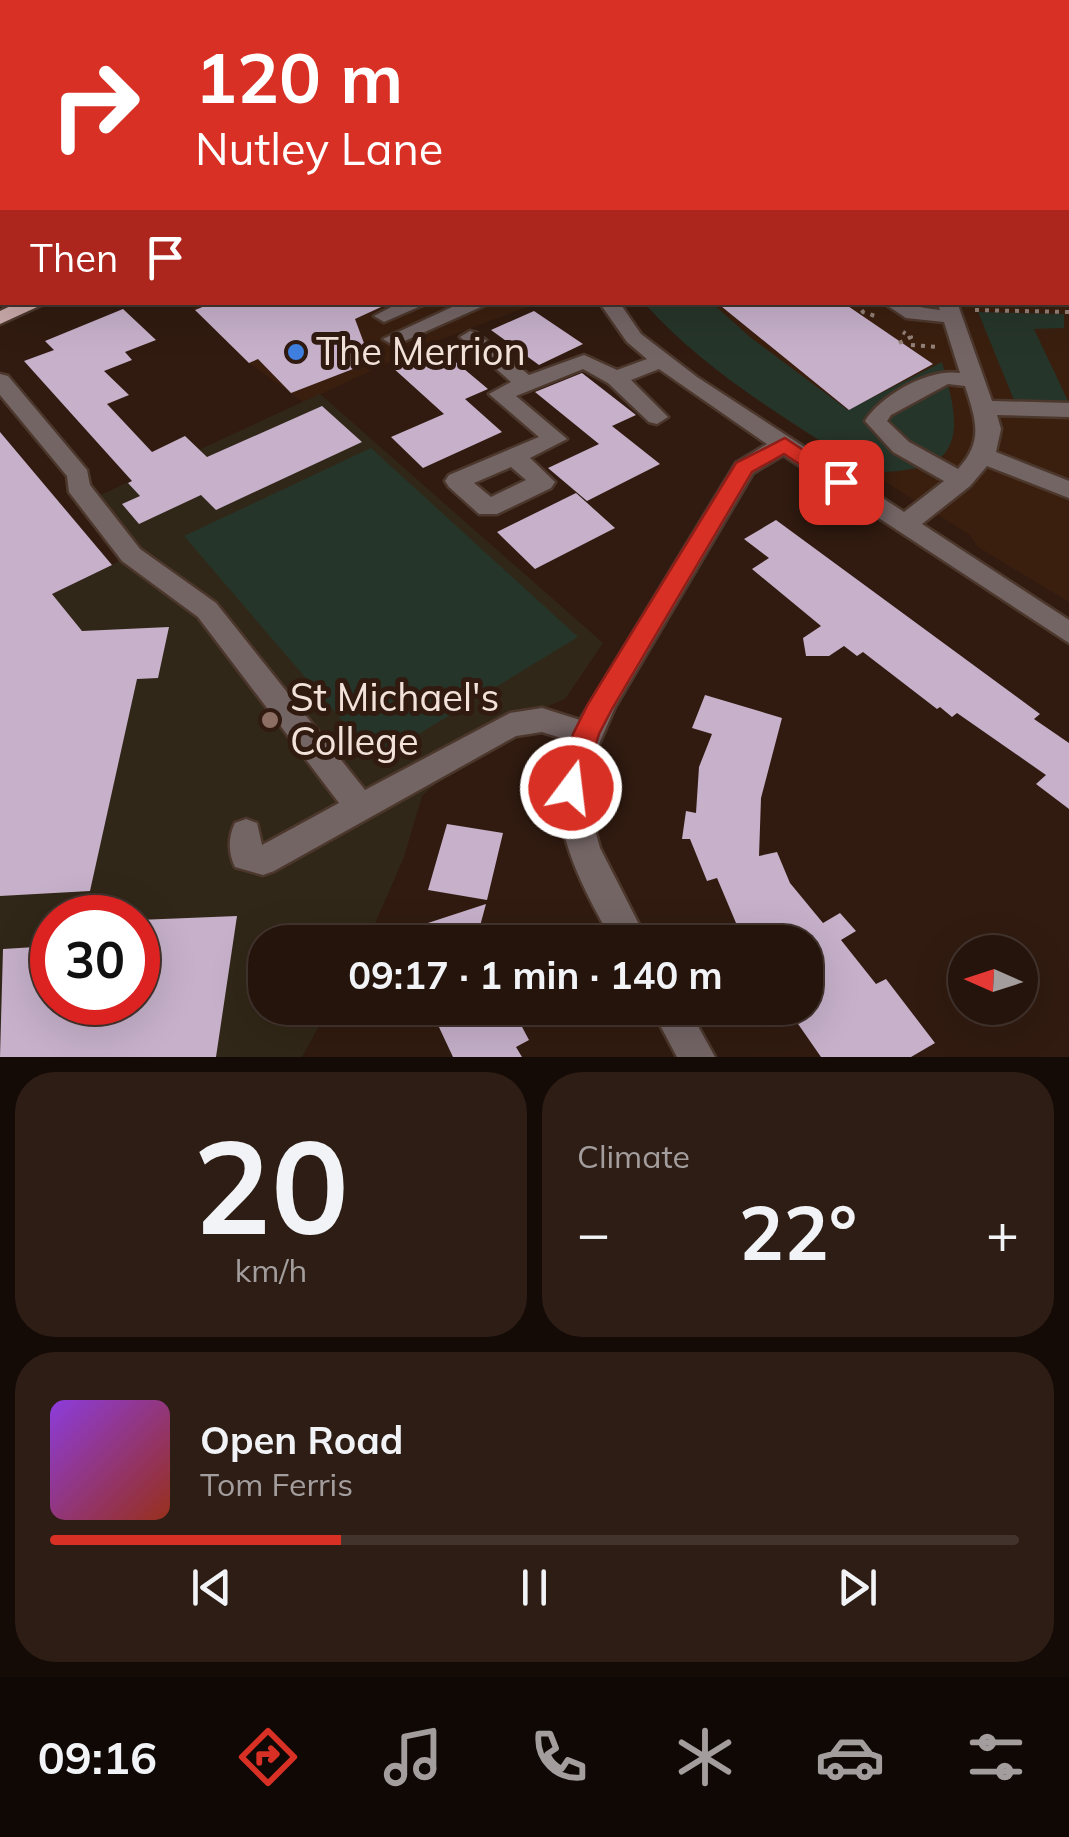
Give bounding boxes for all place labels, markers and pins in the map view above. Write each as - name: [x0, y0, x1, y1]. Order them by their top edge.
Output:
- place label: The Merrion: [316, 327, 526, 375]
- marker: The Merrion: [285, 341, 307, 363]
- pin: [799, 440, 884, 525]
- place label: St Michael's College: [290, 673, 499, 765]
- marker: St Michael's College: [259, 709, 281, 731]

